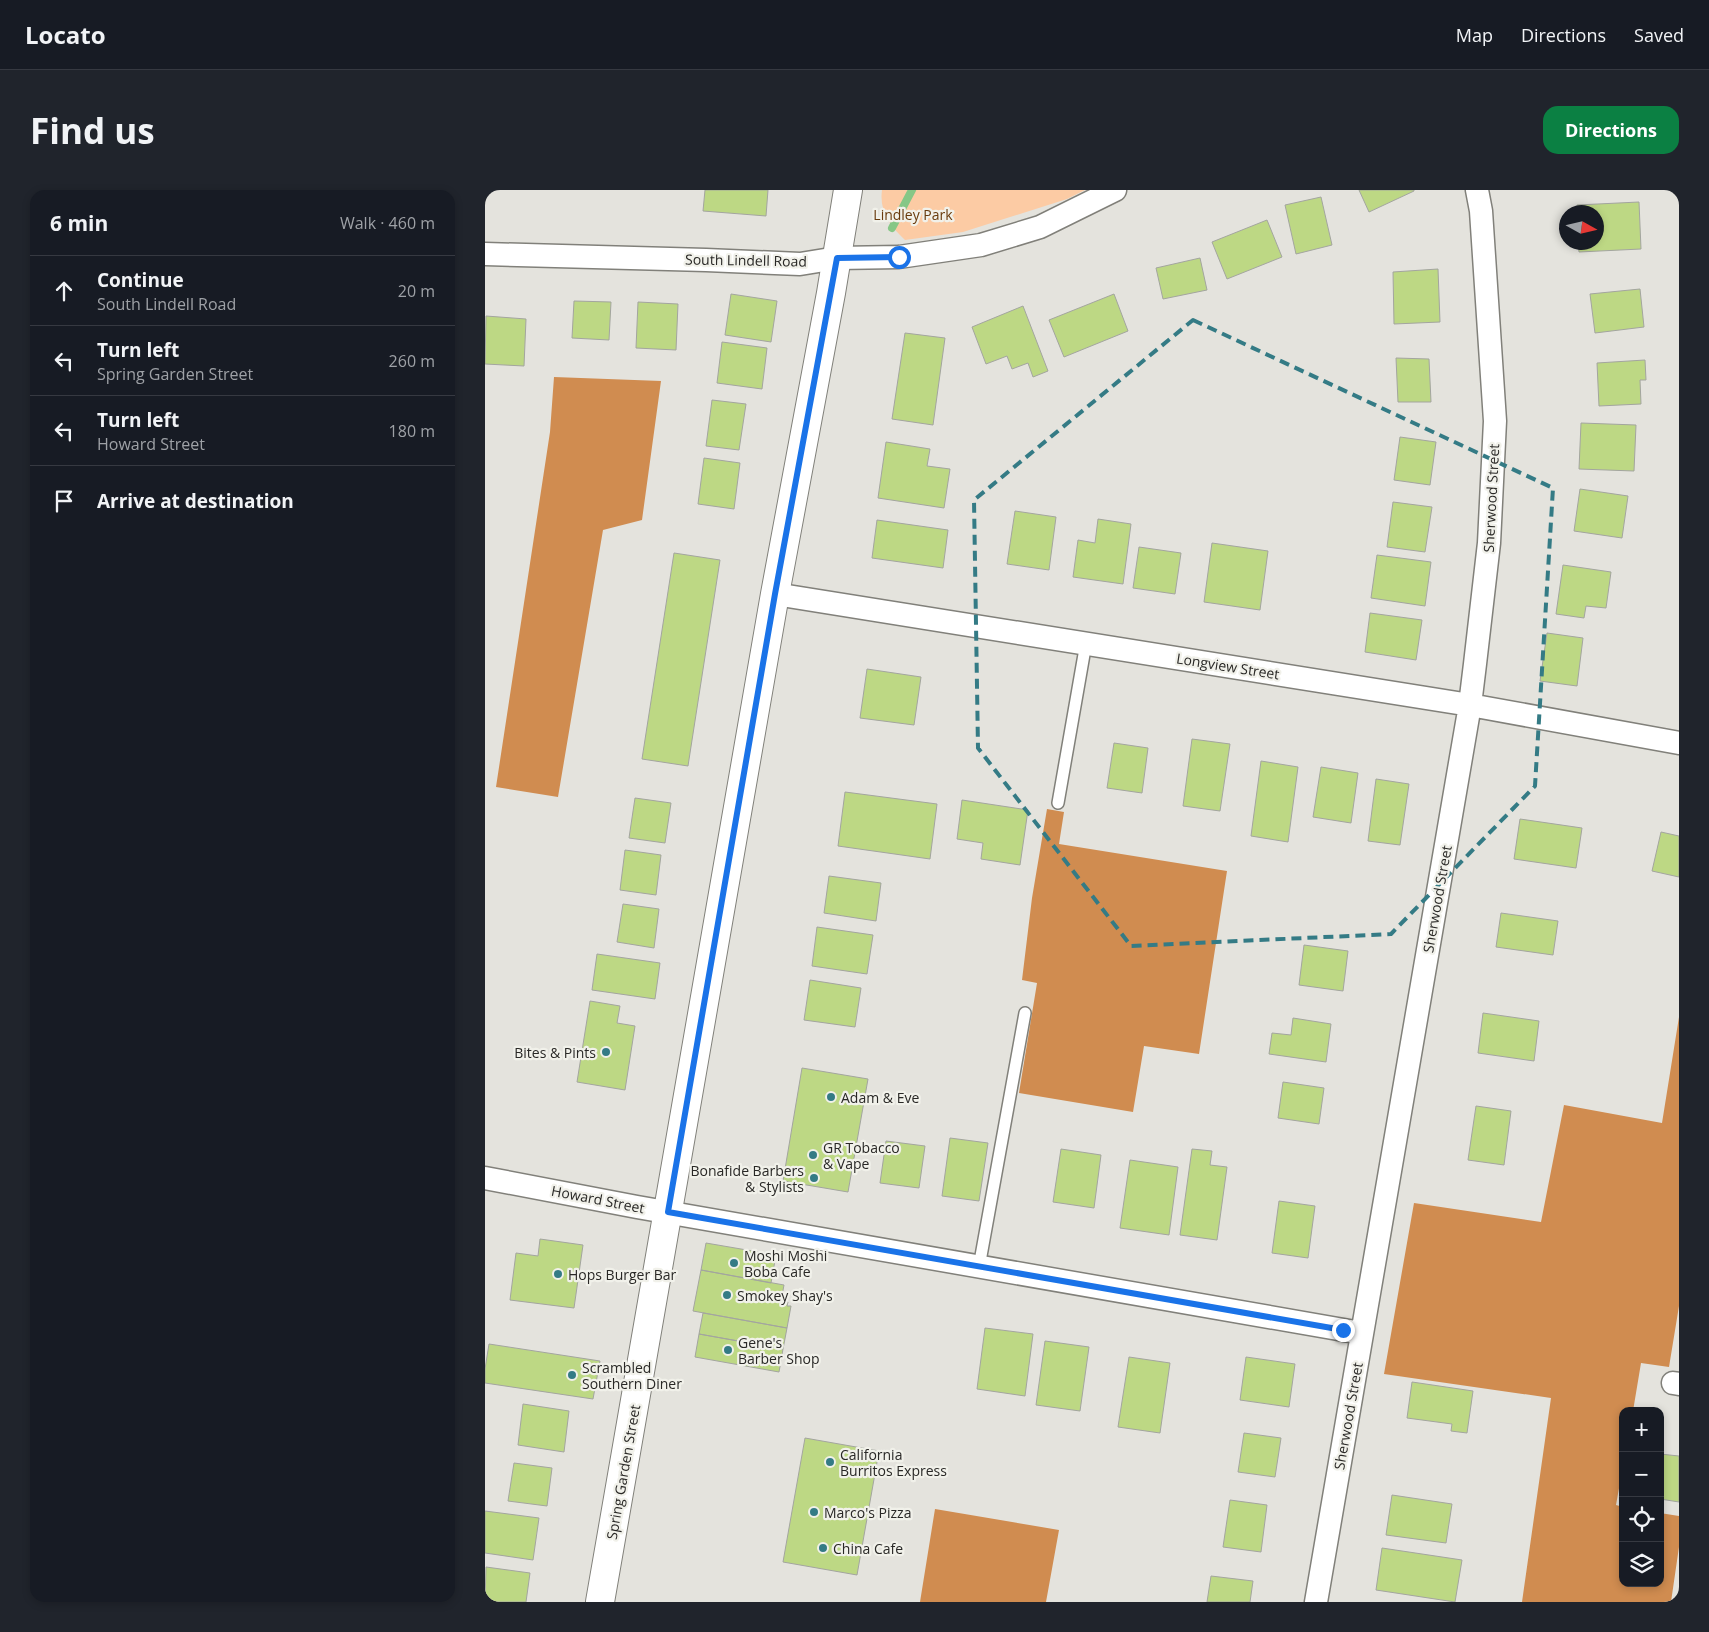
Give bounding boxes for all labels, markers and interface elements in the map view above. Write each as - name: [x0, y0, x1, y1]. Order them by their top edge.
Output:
- text: Locato: [25, 18, 106, 51]
- text: Map: [1456, 23, 1493, 47]
- text: Directions: [1521, 23, 1606, 47]
- text: Saved: [1634, 23, 1684, 47]
- button: Directions: [1543, 106, 1679, 154]
- text: Find us: [30, 107, 155, 154]
- park label: Lindley Park: [873, 205, 953, 224]
- north arrow: [1559, 205, 1604, 250]
- text: 6 min: [50, 209, 108, 237]
- text: Walk · 460 m: [340, 212, 435, 234]
- route start: [888, 246, 911, 269]
- street label: South Lindell Road: [685, 249, 807, 271]
- text: Continue: [97, 267, 184, 293]
- icon: ahead: [50, 277, 78, 305]
- text: 20 m: [398, 280, 435, 302]
- text: South Lindell Road: [97, 293, 236, 315]
- text: Turn left: [97, 337, 179, 363]
- icon: left: [50, 347, 78, 375]
- text: 260 m: [389, 350, 435, 372]
- text: Spring Garden Street: [97, 363, 253, 385]
- text: Turn left: [97, 407, 179, 433]
- icon: left: [50, 417, 78, 445]
- text: 180 m: [389, 420, 435, 442]
- text: Howard Street: [97, 433, 205, 455]
- street label: Sherwood Street: [1479, 443, 1503, 553]
- icon: arrive: [50, 487, 78, 515]
- text: Arrive at destination: [97, 488, 294, 514]
- street label: Longview Street: [1175, 648, 1281, 684]
- street label: Sherwood Street: [1418, 844, 1456, 954]
- place label: Bites & Pints: [514, 1043, 596, 1062]
- marker: Bites & Pints: [600, 1046, 612, 1058]
- place label: Adam & Eve: [841, 1088, 919, 1107]
- marker: Adam & Eve: [825, 1091, 837, 1103]
- place label: GR Tobacco & Vape: [823, 1138, 900, 1173]
- marker: GR Tobacco & Vape: [807, 1149, 819, 1161]
- place label: Bonafide Barbers & Stylists: [690, 1161, 804, 1196]
- marker: Bonafide Barbers & Stylists: [808, 1172, 820, 1184]
- street label: Howard Street: [550, 1181, 646, 1217]
- place label: Moshi Moshi Boba Cafe: [744, 1246, 827, 1281]
- marker: Moshi Moshi Boba Cafe: [728, 1257, 740, 1269]
- place label: Hops Burger Bar: [568, 1265, 677, 1284]
- marker: Hops Burger Bar: [552, 1268, 564, 1280]
- place label: Smokey Shay's: [737, 1286, 833, 1305]
- marker: Smokey Shay's: [721, 1289, 733, 1301]
- route end: [1332, 1319, 1355, 1342]
- place label: Gene's Barber Shop: [738, 1333, 820, 1368]
- marker: Gene's Barber Shop: [722, 1344, 734, 1356]
- place label: Scrambled Southern Diner: [582, 1358, 682, 1393]
- street label: Sherwood Street: [1329, 1361, 1367, 1471]
- marker: Scrambled Southern Diner: [566, 1369, 578, 1381]
- street label: Spring Garden Street: [602, 1403, 644, 1541]
- map controls: [1619, 1407, 1664, 1587]
- button: +: [1619, 1407, 1664, 1452]
- place label: California Burritos Express: [840, 1445, 947, 1480]
- button: −: [1619, 1452, 1664, 1497]
- marker: California Burritos Express: [824, 1456, 836, 1468]
- button: locate: [1619, 1497, 1664, 1542]
- place label: Marco's Pizza: [824, 1503, 911, 1522]
- marker: Marco's Pizza: [808, 1506, 820, 1518]
- place label: China Cafe: [833, 1539, 903, 1558]
- marker: China Cafe: [817, 1542, 829, 1554]
- button: layers: [1619, 1542, 1664, 1587]

